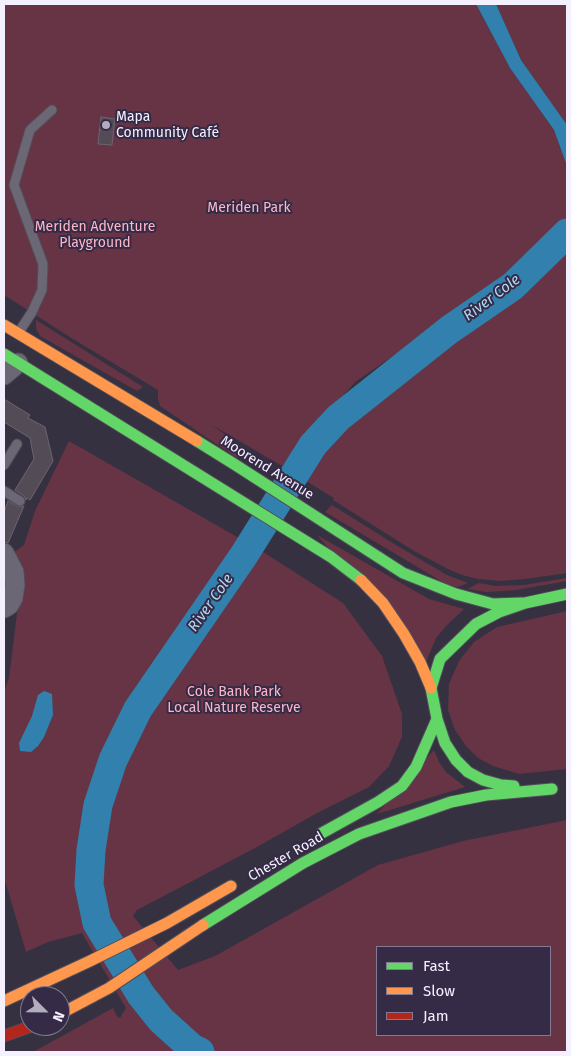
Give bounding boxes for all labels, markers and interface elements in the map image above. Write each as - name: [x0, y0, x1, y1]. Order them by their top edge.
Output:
- place label: Mapa Community Café: [116, 109, 219, 142]
- marker: Mapa Community Café: [100, 119, 112, 131]
- park label: Meriden Park: [207, 200, 291, 216]
- park label: Meriden Adventure Playground: [35, 219, 155, 252]
- water label: River Cole: [460, 271, 524, 325]
- street label: Moorend Avenue: [217, 433, 317, 503]
- water label: River Cole: [185, 571, 237, 635]
- park label: Cole Bank Park Local Nature Reserve: [167, 684, 301, 716]
- street label: Chester Road: [245, 829, 327, 885]
- legend: [376, 946, 551, 1036]
- text: Fast: [423, 957, 450, 975]
- text: Slow: [423, 982, 455, 1000]
- north arrow: [20, 986, 70, 1036]
- text: Jam: [423, 1007, 449, 1025]
- text: N: [49, 1009, 68, 1024]

